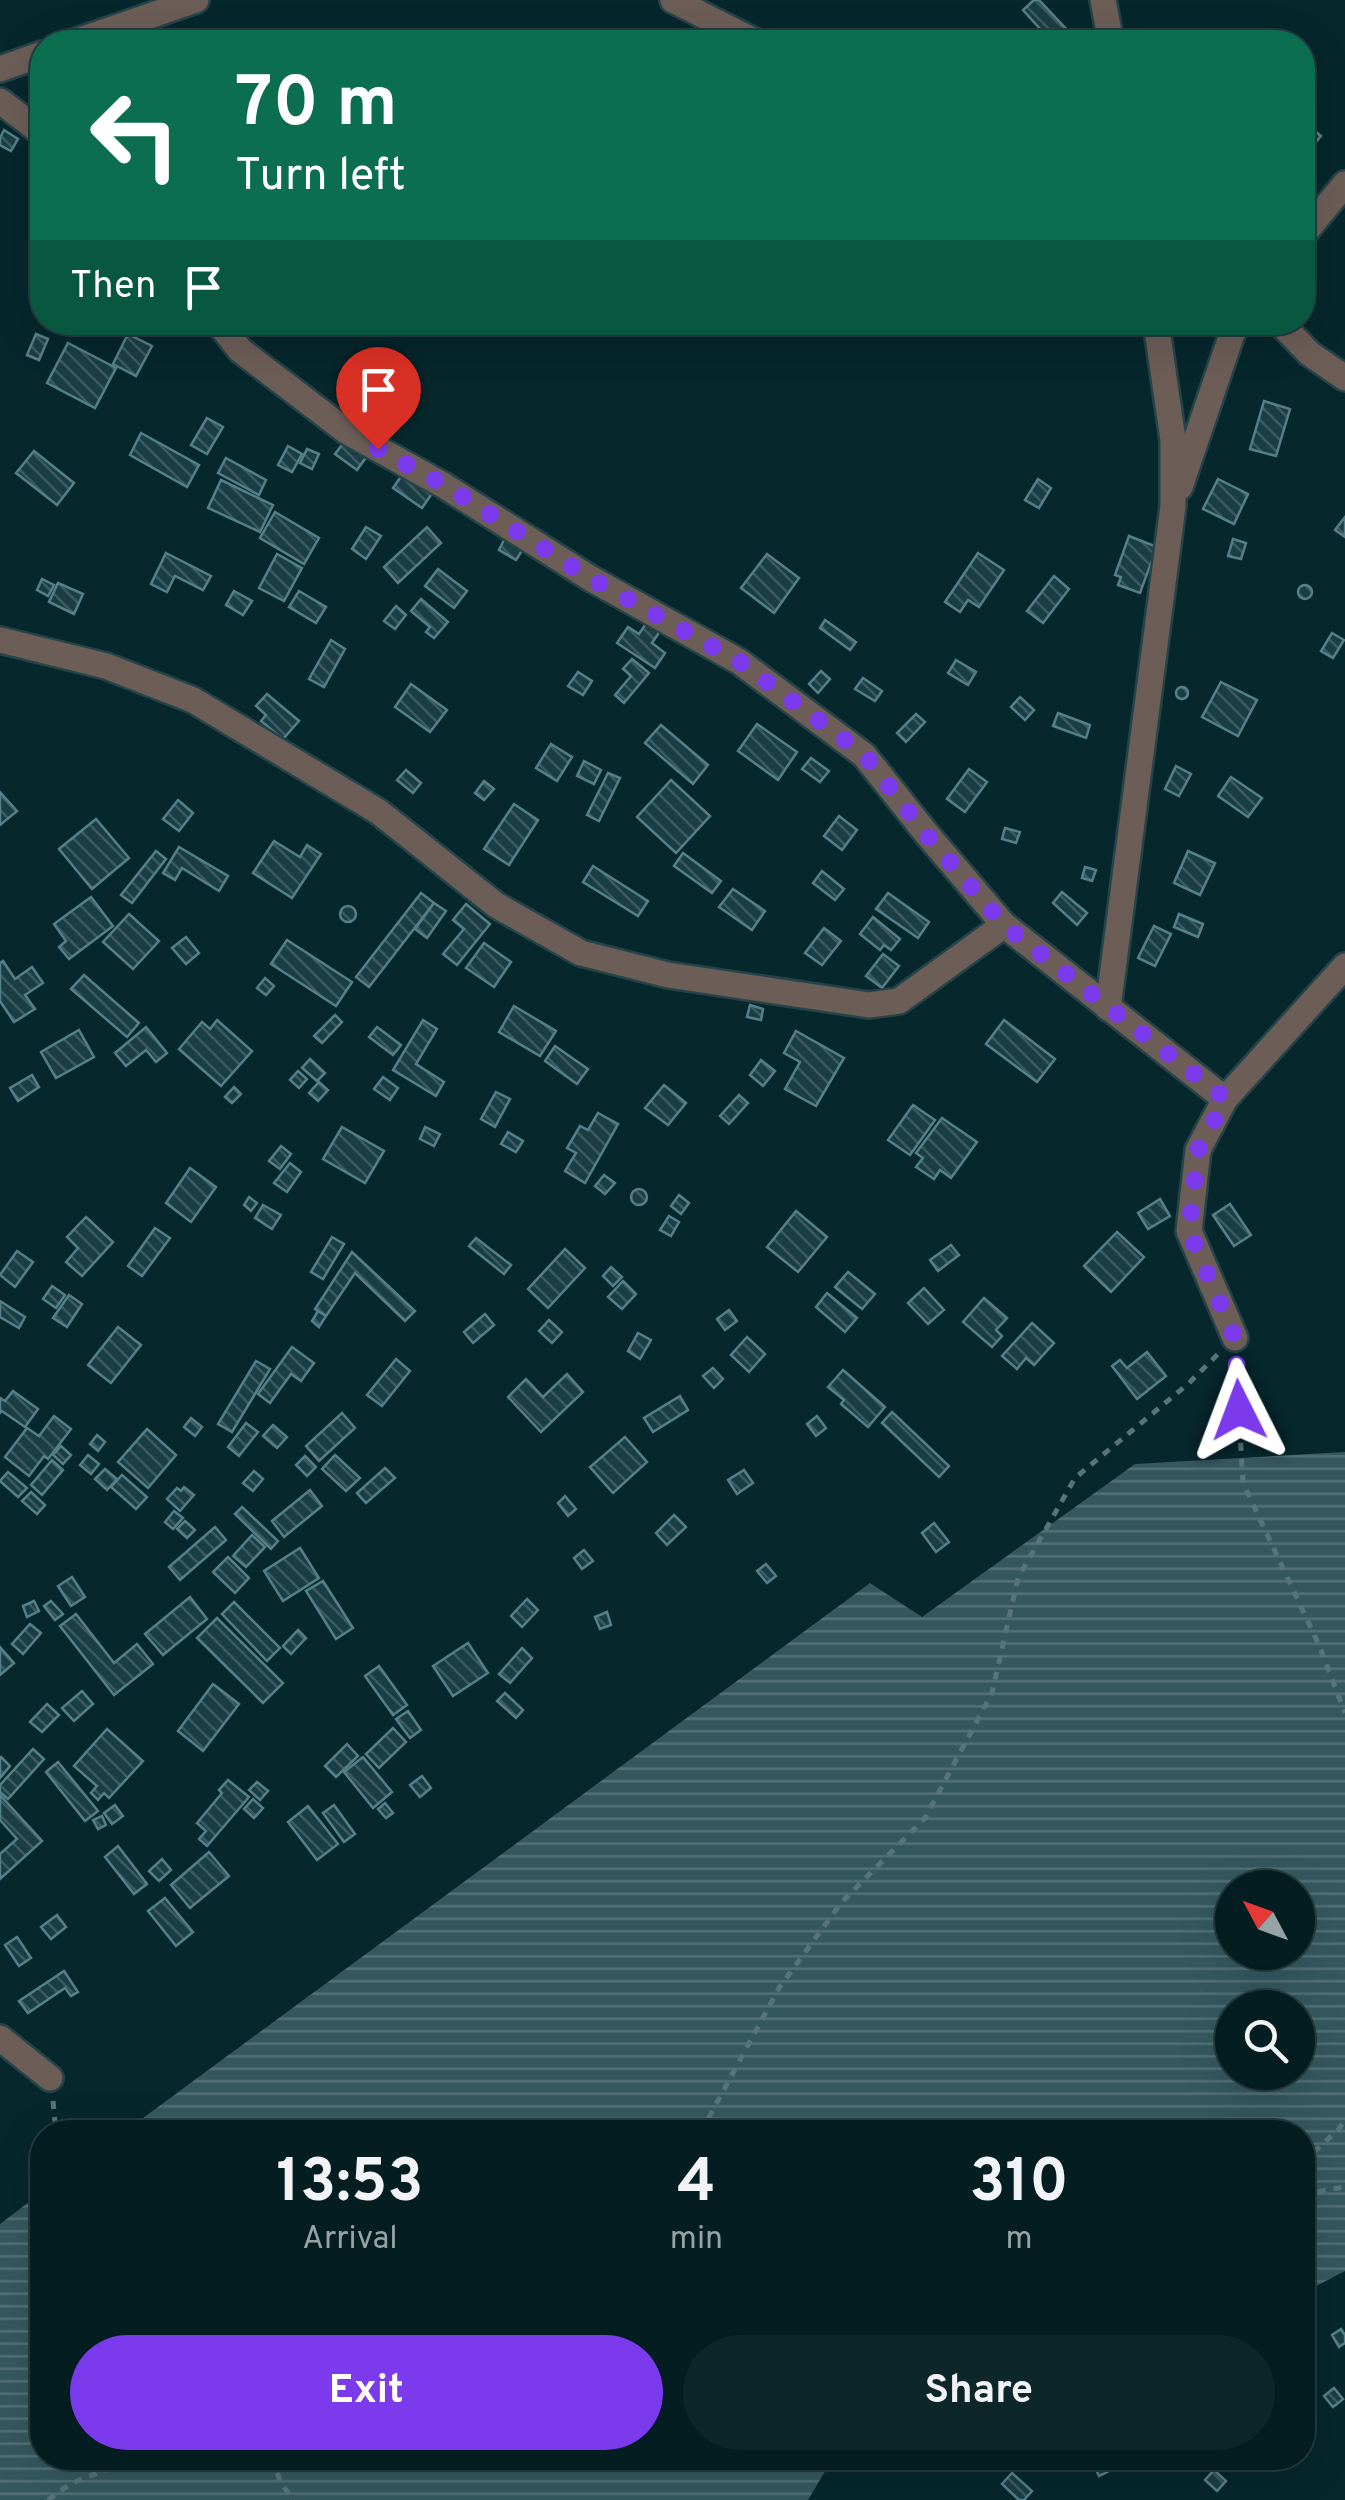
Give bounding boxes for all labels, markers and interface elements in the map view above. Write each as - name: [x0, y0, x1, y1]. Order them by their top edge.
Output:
- text: 70 m: [235, 62, 398, 151]
- icon: left: [70, 70, 200, 200]
- text: Turn left: [235, 149, 406, 206]
- icon: arrive: [176, 260, 231, 315]
- text: Then: [70, 263, 156, 312]
- pin: [336, 347, 421, 450]
- icon: arrive: [351, 362, 406, 417]
- position arrow: [1187, 1358, 1291, 1462]
- north arrow: [1215, 1870, 1315, 1970]
- map controls: [1215, 1870, 1315, 2090]
- button: search: [1215, 1990, 1315, 2090]
- text: 13:53: [276, 2147, 424, 2223]
- text: 4: [677, 2147, 716, 2223]
- text: 310: [969, 2147, 1069, 2223]
- text: Arrival: [302, 2220, 398, 2260]
- text: min: [670, 2220, 723, 2260]
- text: m: [1005, 2220, 1033, 2260]
- button: Exit: [70, 2335, 663, 2450]
- button: Share: [683, 2335, 1275, 2450]

